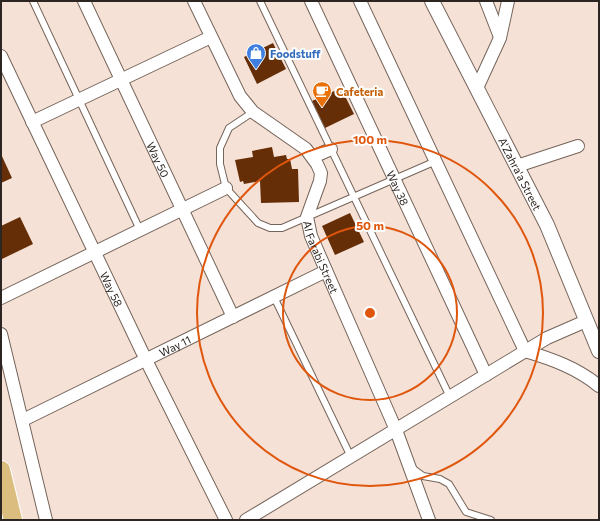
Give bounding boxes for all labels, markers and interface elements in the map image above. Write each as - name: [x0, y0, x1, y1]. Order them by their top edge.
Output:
- shop icon: Foodstuff: [245, 42, 267, 70]
- place label: Foodstuff: [270, 47, 321, 60]
- cafe icon: Cafeteria: [311, 80, 333, 108]
- place label: Cafeteria: [336, 85, 383, 98]
- text: 100 m: [353, 132, 387, 146]
- street label: A'Zahra'a Street: [497, 135, 545, 213]
- street label: Way 50: [145, 140, 173, 179]
- street label: Way 38: [385, 168, 412, 207]
- text: 50 m: [356, 218, 384, 232]
- street label: Al Farabi Street: [301, 219, 342, 295]
- street label: Way 58: [98, 269, 126, 309]
- centre of rings: [363, 306, 377, 320]
- street label: Way 11: [157, 332, 193, 359]

